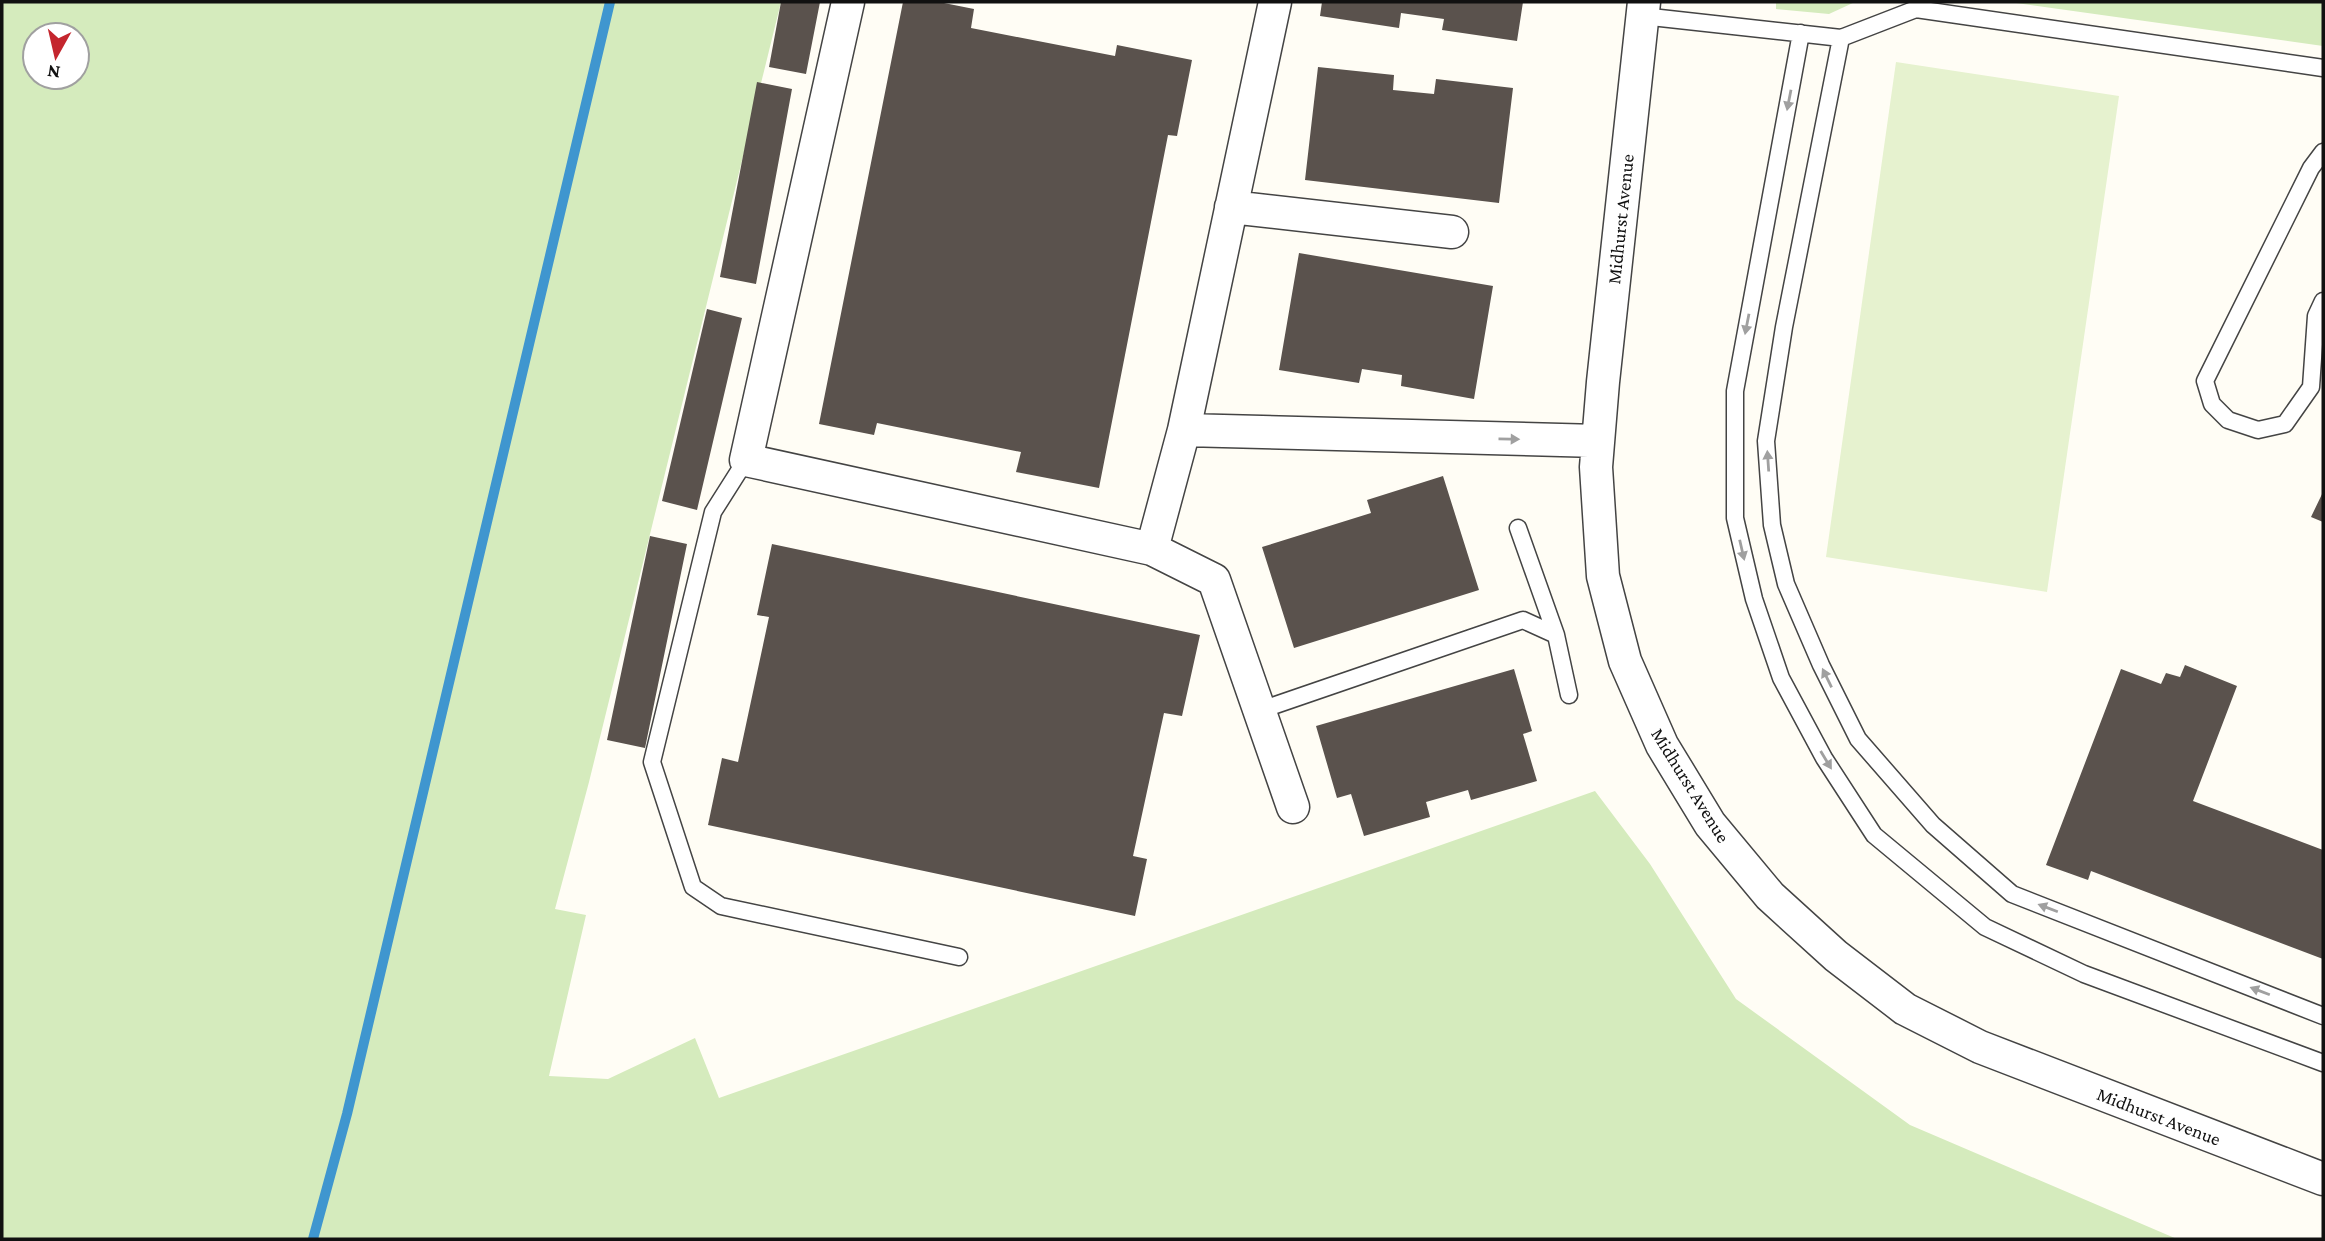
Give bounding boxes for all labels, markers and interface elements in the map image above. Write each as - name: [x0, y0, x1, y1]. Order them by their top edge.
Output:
- north arrow: [21, 21, 91, 91]
- text: N: [46, 61, 62, 84]
- one-way arrow: [1783, 89, 1794, 111]
- street label: Midhurst Avenue: [1603, 153, 1638, 285]
- one-way arrow: [1741, 313, 1752, 335]
- one-way arrow: [1498, 433, 1520, 444]
- one-way arrow: [1762, 450, 1773, 472]
- one-way arrow: [1737, 539, 1748, 561]
- one-way arrow: [1822, 668, 1833, 688]
- street label: Midhurst Avenue: [1647, 724, 1734, 846]
- one-way arrow: [1819, 750, 1832, 769]
- one-way arrow: [2037, 902, 2058, 913]
- one-way arrow: [2249, 985, 2270, 996]
- street label: Midhurst Avenue: [2094, 1083, 2224, 1150]

